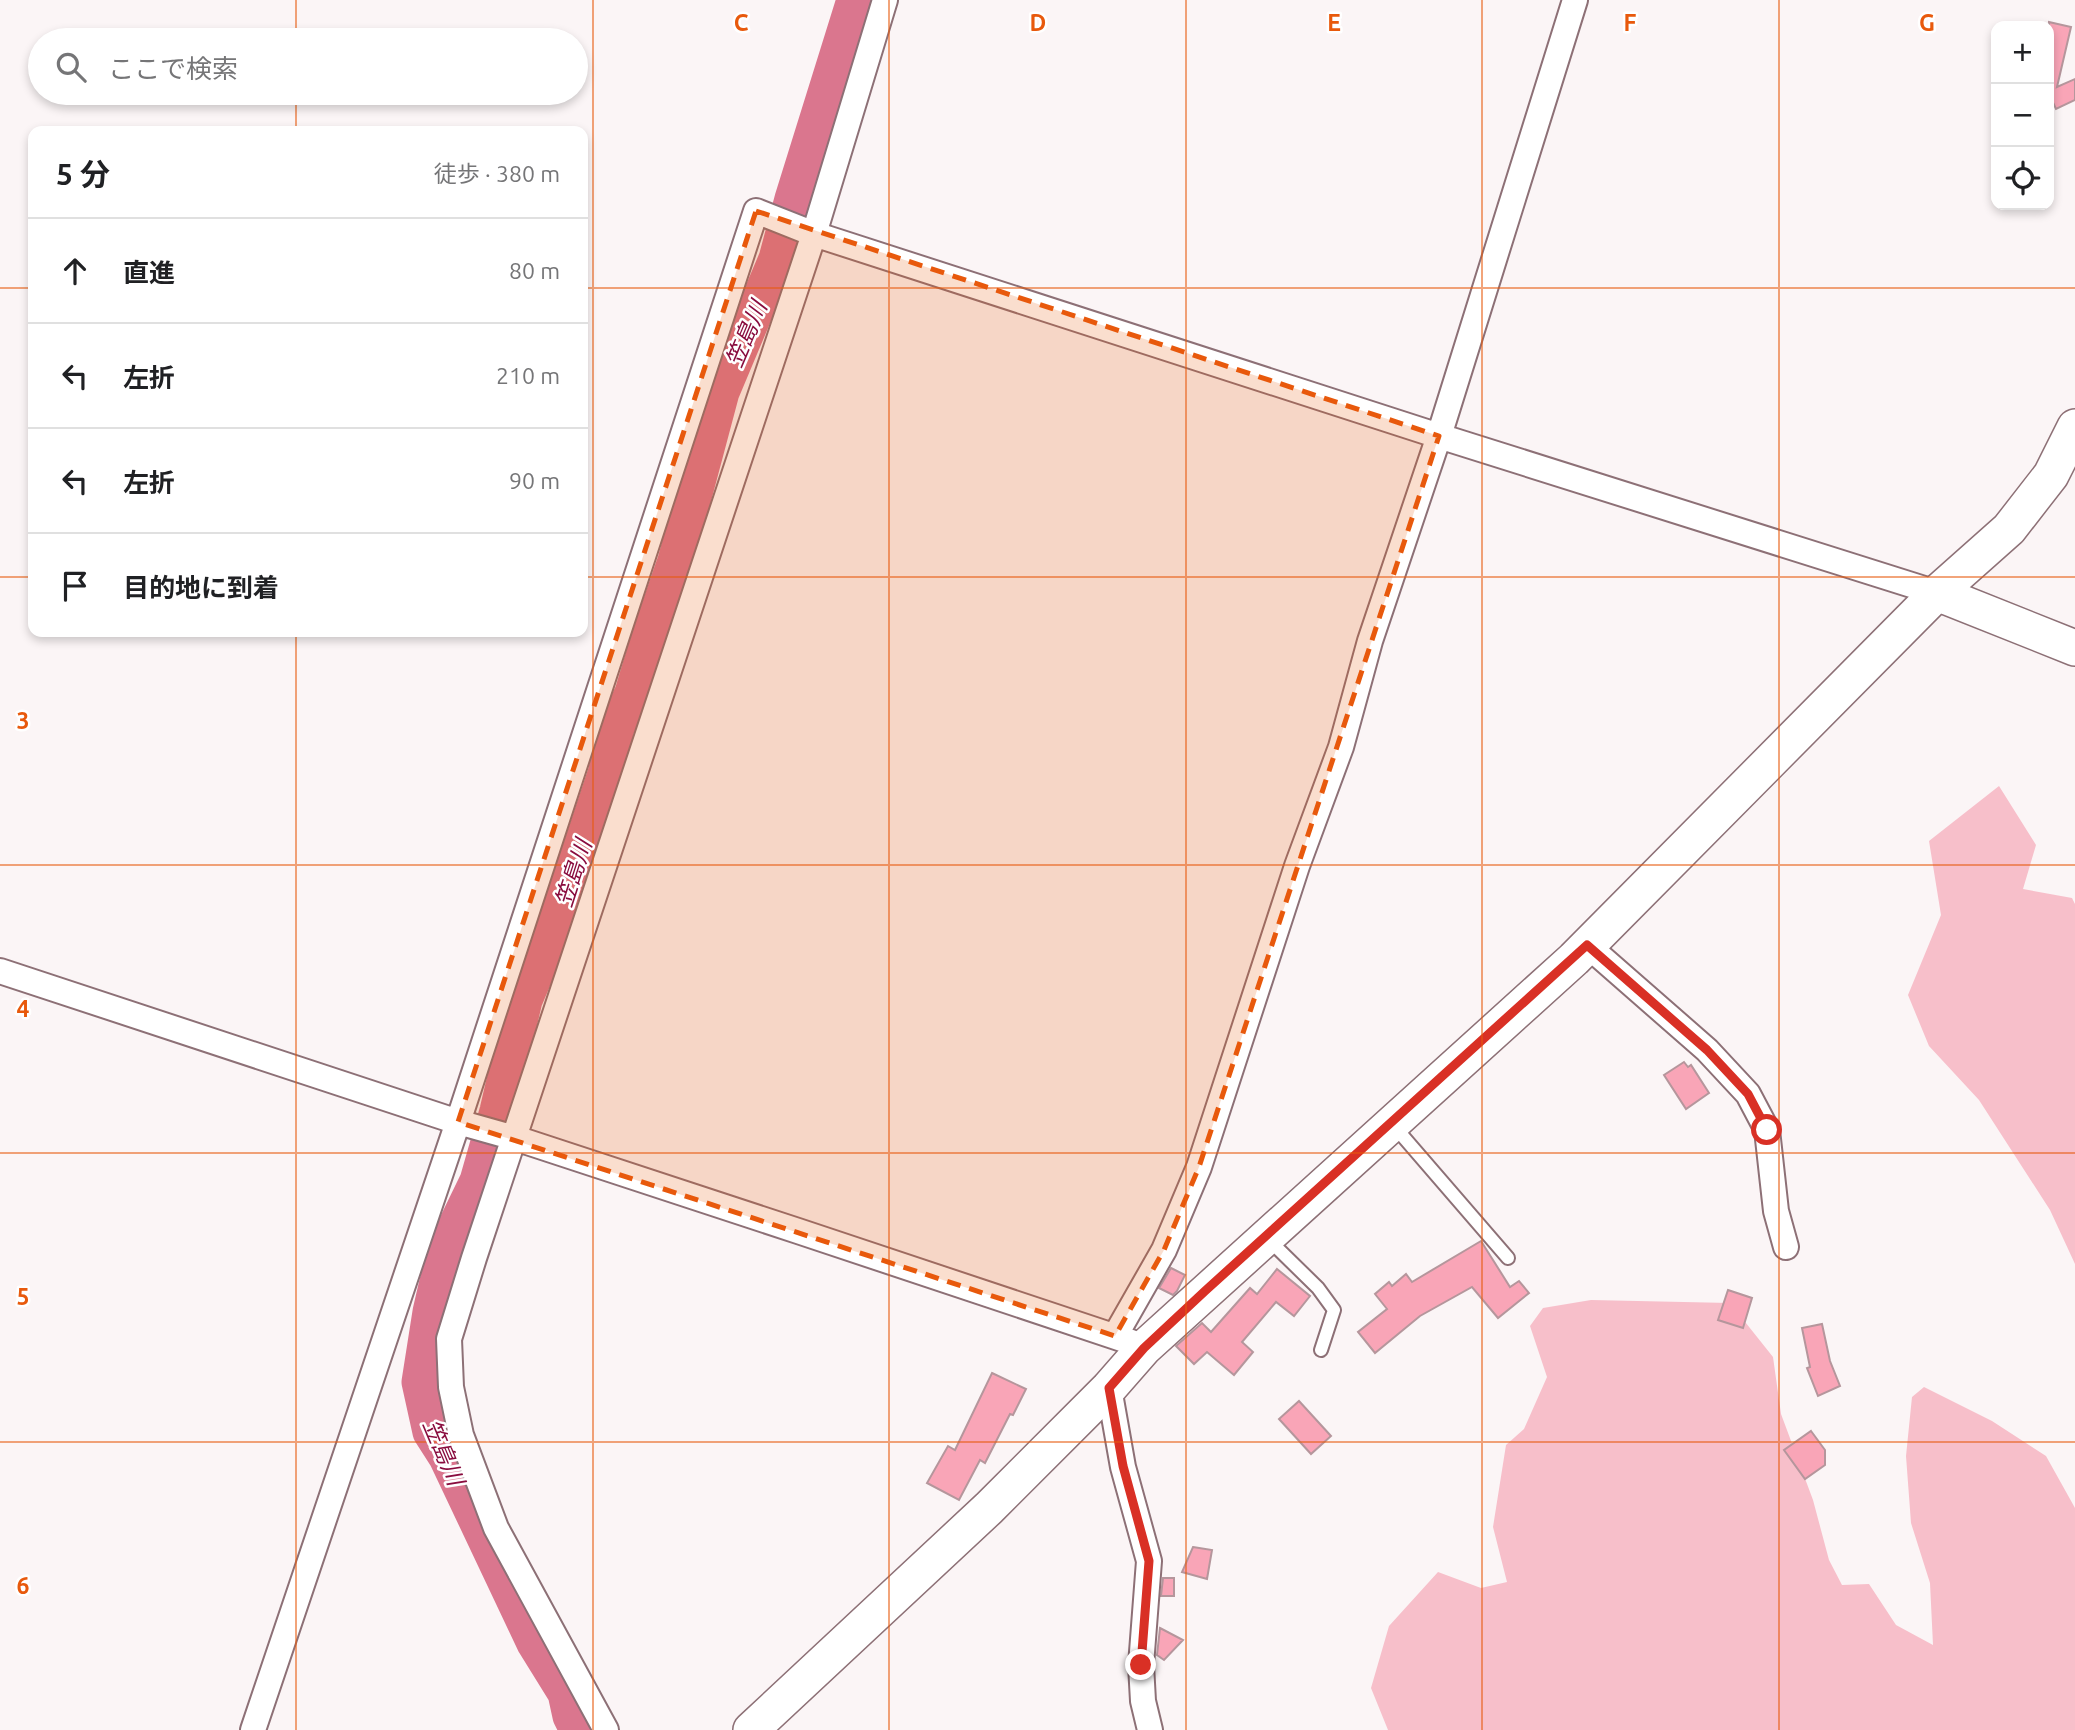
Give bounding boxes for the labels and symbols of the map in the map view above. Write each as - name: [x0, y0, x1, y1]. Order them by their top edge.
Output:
- text: C: [734, 10, 749, 35]
- text: D: [1030, 10, 1046, 35]
- text: E: [1327, 10, 1341, 35]
- text: F: [1624, 10, 1637, 35]
- text: G: [1919, 10, 1935, 35]
- water label: 笠島川: [721, 295, 772, 371]
- text: 3: [17, 708, 29, 733]
- water label: 笠島川: [550, 833, 596, 910]
- text: 4: [17, 996, 30, 1021]
- route start: [1751, 1114, 1782, 1145]
- text: 5: [17, 1284, 29, 1309]
- water label: 笠島川: [419, 1415, 470, 1491]
- text: 6: [17, 1573, 30, 1598]
- route end: [1125, 1649, 1156, 1680]

